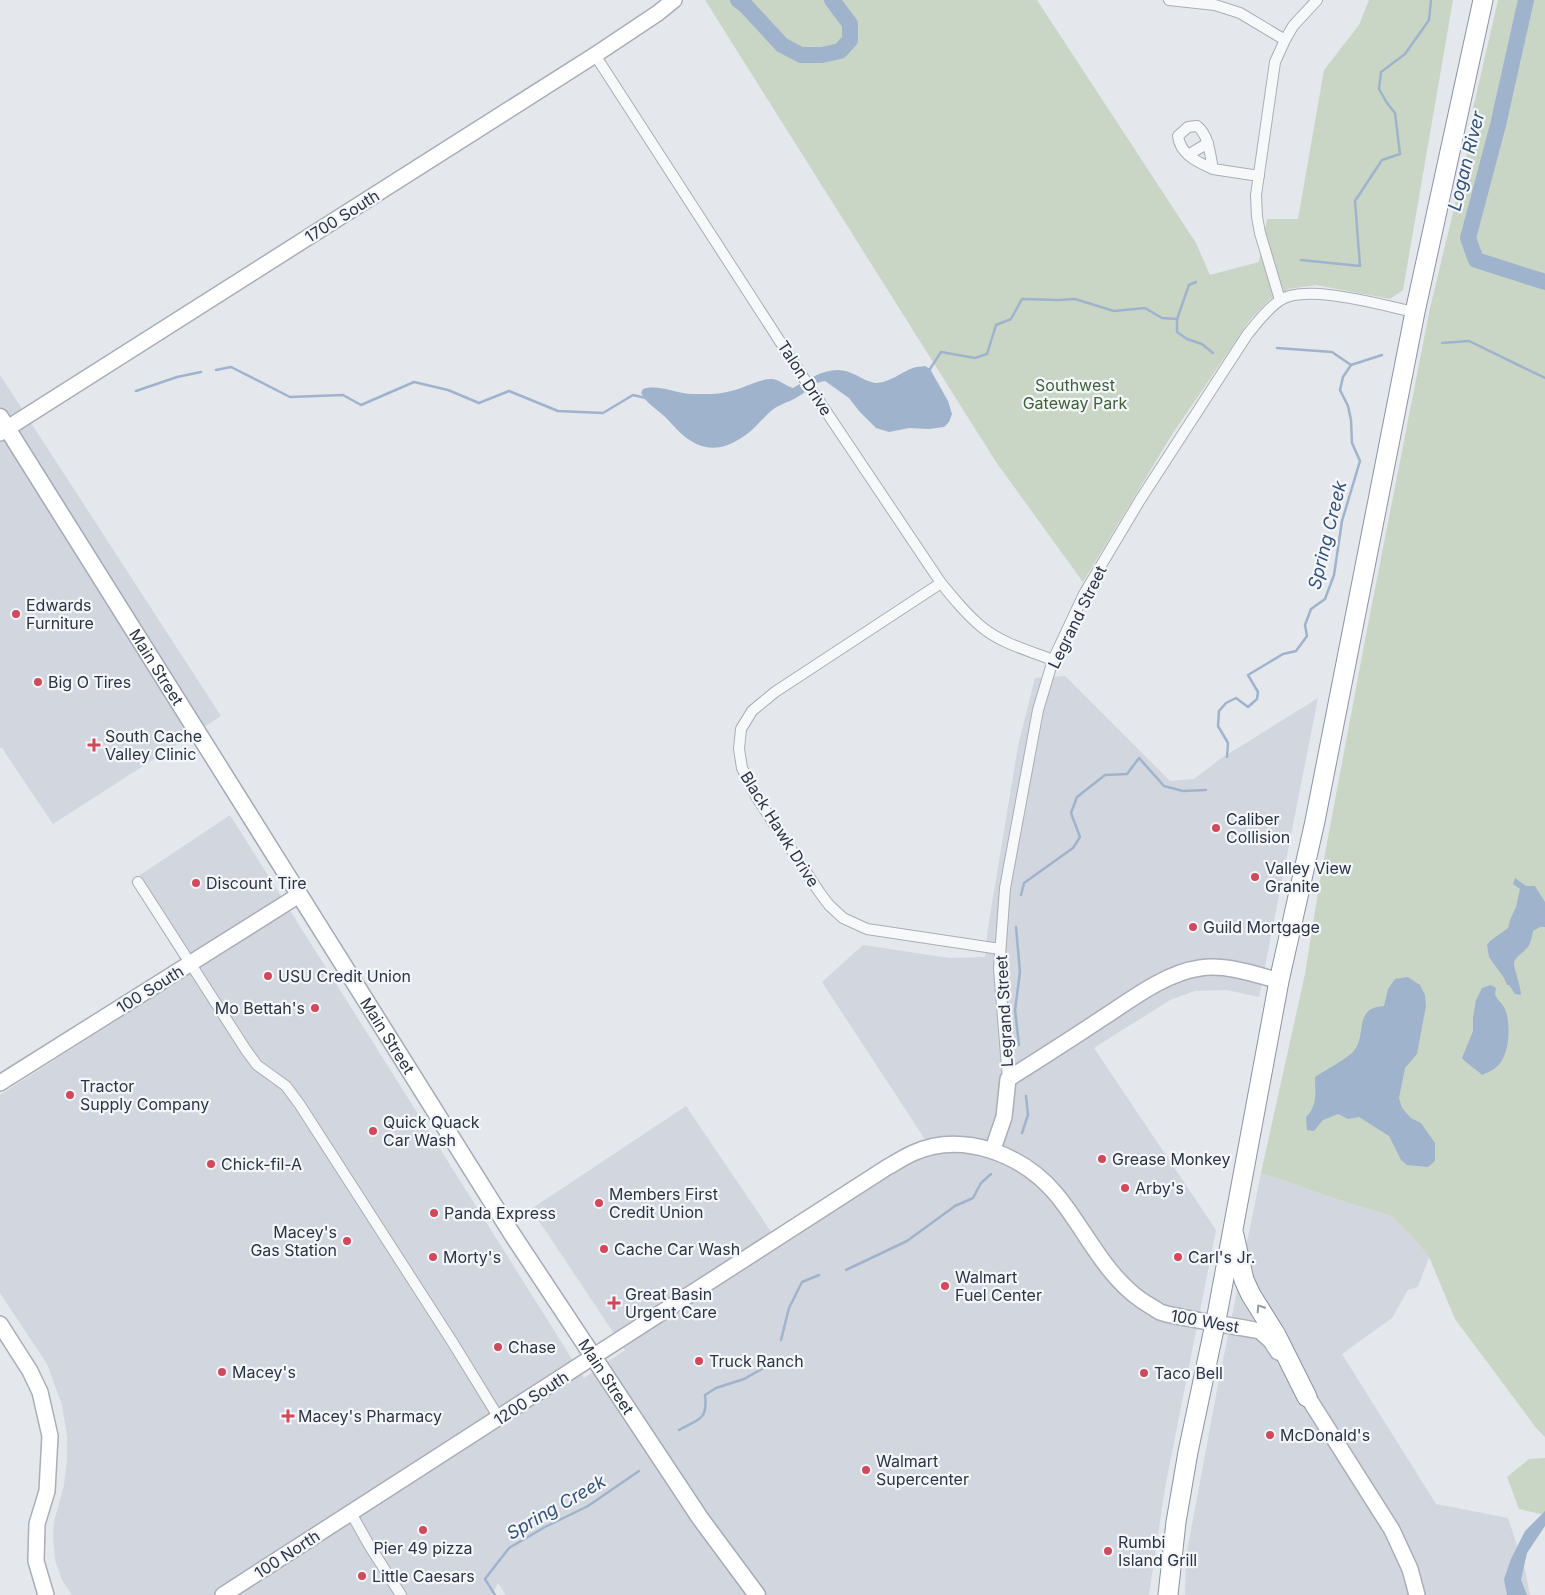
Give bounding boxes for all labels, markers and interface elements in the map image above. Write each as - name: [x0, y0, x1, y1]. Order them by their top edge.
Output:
- water label: Logan River: [1444, 108, 1489, 213]
- street label: 1700 South: [301, 185, 383, 247]
- street label: Talon Drive: [773, 337, 837, 419]
- park label: Southwest Gateway Park: [1023, 375, 1128, 413]
- water label: Spring Creek: [1303, 478, 1351, 591]
- street label: Legrand Street: [1043, 562, 1111, 672]
- place label: Edwards Furniture: [26, 595, 94, 633]
- marker: Edwards Furniture: [10, 608, 22, 620]
- street label: Main Street: [125, 625, 188, 709]
- place label: Big O Tires: [48, 672, 131, 692]
- marker: Big O Tires: [32, 676, 44, 688]
- place label: South Cache Valley Clinic: [105, 726, 202, 764]
- marker: South Cache Valley Clinic: [87, 738, 101, 752]
- street label: Black Hawk Drive: [736, 767, 824, 891]
- place label: Caliber Collision: [1226, 809, 1290, 847]
- marker: Caliber Collision: [1210, 822, 1222, 834]
- place label: Valley View Granite: [1265, 858, 1352, 896]
- marker: Valley View Granite: [1249, 871, 1261, 883]
- place label: Discount Tire: [206, 873, 307, 893]
- marker: Discount Tire: [190, 877, 202, 889]
- place label: Guild Mortgage: [1203, 917, 1320, 937]
- marker: Guild Mortgage: [1187, 921, 1199, 933]
- street label: Legrand Street: [991, 955, 1017, 1067]
- street label: 100 South: [113, 961, 187, 1017]
- place label: USU Credit Union: [278, 966, 411, 986]
- marker: USU Credit Union: [262, 970, 274, 982]
- street label: Main Street: [356, 994, 419, 1077]
- place label: Mo Bettah's: [215, 998, 305, 1018]
- marker: Mo Bettah's: [309, 1002, 321, 1014]
- place label: Tractor Supply Company: [80, 1076, 209, 1114]
- marker: Tractor Supply Company: [64, 1089, 76, 1101]
- place label: Quick Quack Car Wash: [383, 1112, 480, 1150]
- marker: Quick Quack Car Wash: [367, 1125, 379, 1137]
- place label: Grease Monkey: [1112, 1149, 1230, 1169]
- marker: Grease Monkey: [1096, 1153, 1108, 1165]
- place label: Chick-fil-A: [221, 1154, 302, 1174]
- marker: Chick-fil-A: [205, 1158, 217, 1170]
- place label: Arby's: [1135, 1178, 1184, 1198]
- marker: Arby's: [1119, 1182, 1131, 1194]
- place label: Members First Credit Union: [609, 1184, 718, 1222]
- marker: Members First Credit Union: [593, 1197, 605, 1209]
- place label: Panda Express: [444, 1203, 556, 1223]
- marker: Panda Express: [428, 1207, 440, 1219]
- place label: Macey's Gas Station: [250, 1222, 337, 1260]
- marker: Macey's Gas Station: [341, 1235, 353, 1247]
- place label: Cache Car Wash: [614, 1239, 740, 1259]
- marker: Cache Car Wash: [598, 1243, 610, 1255]
- place label: Morty's: [443, 1247, 501, 1267]
- place label: Carl's Jr.: [1188, 1247, 1255, 1267]
- marker: Morty's: [427, 1251, 439, 1263]
- marker: Carl's Jr.: [1172, 1251, 1184, 1263]
- place label: Walmart Fuel Center: [955, 1267, 1042, 1305]
- marker: Walmart Fuel Center: [939, 1280, 951, 1292]
- place label: Great Basin Urgent Care: [625, 1284, 717, 1322]
- marker: Great Basin Urgent Care: [607, 1296, 621, 1310]
- one-way arrow: [1256, 1304, 1266, 1313]
- street label: 100 West: [1169, 1305, 1241, 1337]
- street label: Main Street: [574, 1335, 638, 1418]
- place label: Chase: [508, 1337, 556, 1357]
- marker: Chase: [492, 1341, 504, 1353]
- place label: Truck Ranch: [709, 1351, 804, 1371]
- marker: Truck Ranch: [693, 1355, 705, 1367]
- place label: Macey's: [232, 1362, 296, 1382]
- place label: Taco Bell: [1154, 1363, 1223, 1383]
- marker: Macey's: [216, 1366, 228, 1378]
- street label: 1200 South: [490, 1366, 572, 1430]
- marker: Taco Bell: [1138, 1367, 1150, 1379]
- place label: Macey's Pharmacy: [298, 1406, 442, 1426]
- marker: Macey's Pharmacy: [282, 1410, 294, 1422]
- place label: McDonald's: [1280, 1425, 1370, 1445]
- marker: McDonald's: [1264, 1429, 1276, 1441]
- place label: Walmart Supercenter: [876, 1451, 969, 1489]
- marker: Walmart Supercenter: [860, 1464, 872, 1476]
- water label: Spring Creek: [503, 1470, 610, 1544]
- marker: Pier 49 pizza: [417, 1524, 429, 1536]
- street label: 100 North: [251, 1526, 323, 1582]
- place label: Rumbi Island Grill: [1118, 1532, 1197, 1570]
- place label: Pier 49 pizza: [373, 1538, 473, 1558]
- marker: Rumbi Island Grill: [1102, 1545, 1114, 1557]
- place label: Little Caesars: [372, 1566, 475, 1586]
- marker: Little Caesars: [356, 1570, 368, 1582]

